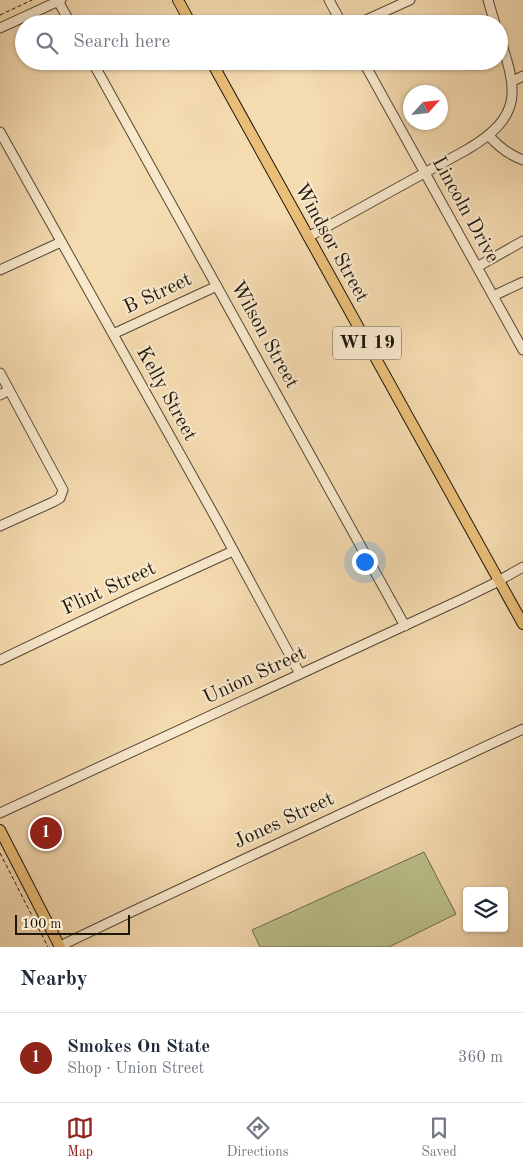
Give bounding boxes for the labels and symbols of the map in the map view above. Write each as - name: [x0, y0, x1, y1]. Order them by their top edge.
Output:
- north arrow: [403, 85, 448, 130]
- street label: Lincoln Drive: [428, 154, 502, 266]
- street label: Windsor Street: [290, 180, 372, 306]
- street label: B Street: [121, 270, 195, 318]
- street label: Wilson Street: [226, 278, 302, 392]
- road number: WI 19: [333, 326, 401, 359]
- street label: Kelly Street: [132, 344, 200, 444]
- your location: [352, 549, 378, 575]
- street label: Flint Street: [59, 559, 159, 619]
- street label: Union Street: [200, 643, 310, 709]
- street label: Jones Street: [231, 789, 337, 853]
- pin: 1: [30, 814, 62, 852]
- scale bar: [15, 912, 130, 935]

